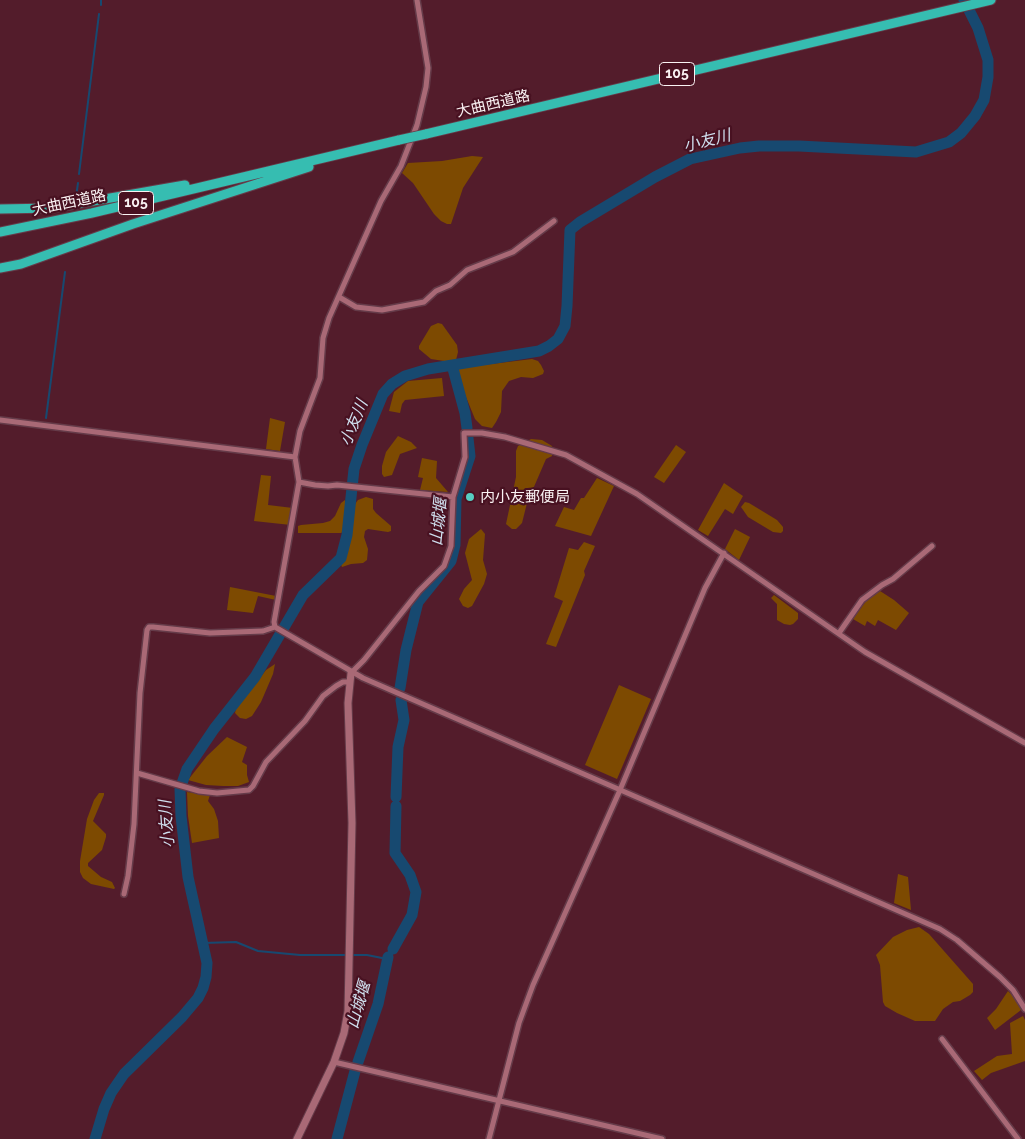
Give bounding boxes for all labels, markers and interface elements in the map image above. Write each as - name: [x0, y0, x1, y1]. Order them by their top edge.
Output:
- road number: 105: [660, 62, 694, 86]
- street label: 大曲西道路: [454, 87, 532, 121]
- water label: 小友川: [681, 126, 733, 156]
- street label: 大曲西道路: [30, 186, 108, 220]
- road number: 105: [118, 192, 154, 214]
- water label: 小友川: [336, 397, 372, 449]
- place label: 内小友郵便局: [480, 488, 570, 506]
- marker: 内小友郵便局: [464, 491, 476, 503]
- water label: 山城堰: [427, 497, 451, 547]
- water label: 小友川: [156, 799, 178, 849]
- water label: 山城堰: [343, 979, 375, 1031]

